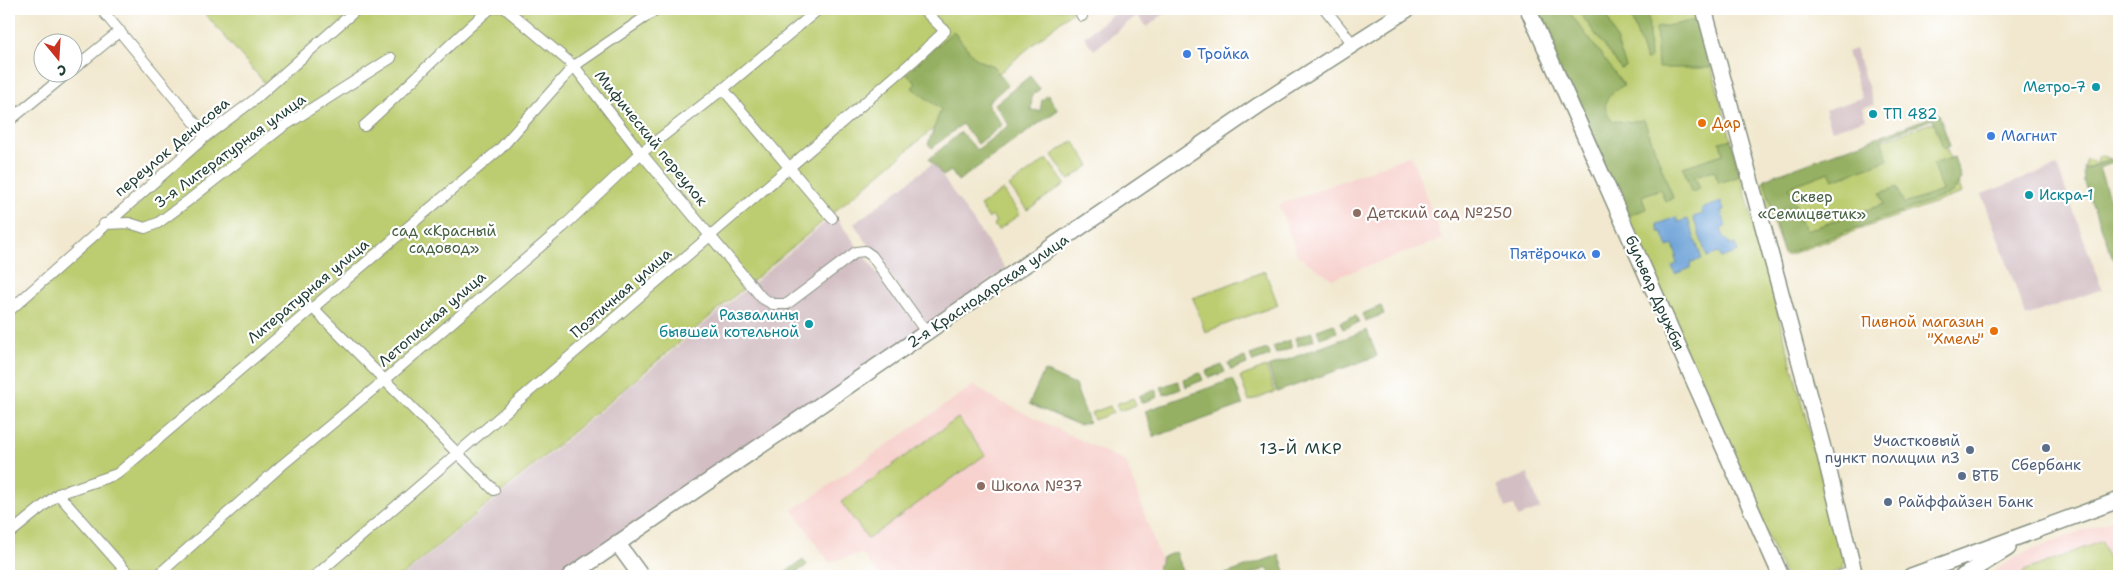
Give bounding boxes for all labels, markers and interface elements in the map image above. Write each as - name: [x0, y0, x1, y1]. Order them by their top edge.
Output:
- north arrow: [32, 32, 82, 82]
- place label: Тройка: [1197, 44, 1250, 64]
- marker: Тройка: [1181, 48, 1193, 60]
- text: С: [55, 60, 69, 80]
- street label: Мифический переулок: [590, 66, 712, 210]
- place label: Метро-7: [2023, 77, 2086, 97]
- marker: Метро-7: [2090, 81, 2102, 93]
- street label: 3-я Литературная улица: [150, 89, 310, 213]
- street label: переулок Денисова: [110, 93, 234, 201]
- place label: ТП 482: [1883, 104, 1938, 124]
- marker: ТП 482: [1867, 108, 1879, 120]
- place label: Дар: [1712, 113, 1741, 133]
- marker: Дар: [1696, 117, 1708, 129]
- place label: Магнит: [2001, 126, 2057, 146]
- marker: Магнит: [1985, 130, 1997, 142]
- place label: Искра-1: [2039, 185, 2094, 205]
- park label: Сквер «Семицветик»: [1758, 187, 1866, 224]
- marker: Искра-1: [2023, 189, 2035, 201]
- place label: Детский сад №250: [1367, 203, 1512, 223]
- marker: Детский сад №250: [1351, 207, 1363, 219]
- park label: сад «Красный садовод»: [392, 221, 497, 258]
- street label: 2-я Краснодарская улица: [903, 229, 1073, 353]
- street label: бульвар Дружбы: [1621, 232, 1689, 354]
- street label: Литературная улица: [243, 234, 374, 348]
- street label: Поэтичная улица: [566, 243, 676, 343]
- place label: Пятёрочка: [1510, 244, 1587, 264]
- marker: Пятёрочка: [1590, 248, 1602, 260]
- street label: Летописная улица: [374, 266, 490, 371]
- place label: Развалины бывшей котельной: [659, 305, 799, 342]
- place label: Пивной магазин "Хмель": [1861, 312, 1984, 349]
- marker: Развалины бывшей котельной: [803, 318, 815, 330]
- marker: Пивной магазин "Хмель": [1988, 325, 2000, 337]
- place label: Участковый пункт полиции n3: [1825, 431, 1960, 468]
- district label: 13-Й МКР: [1259, 438, 1343, 459]
- marker: Сбербанк: [2040, 442, 2052, 454]
- marker: Участковый пункт полиции n3: [1964, 444, 1976, 456]
- place label: Сбербанк: [2011, 455, 2081, 475]
- place label: ВТБ: [1972, 466, 1999, 486]
- marker: ВТБ: [1956, 470, 1968, 482]
- place label: Школа №37: [991, 476, 1083, 496]
- marker: Школа №37: [975, 480, 987, 492]
- place label: Райффайзен Банк: [1898, 492, 2033, 512]
- marker: Райффайзен Банк: [1882, 496, 1894, 508]

